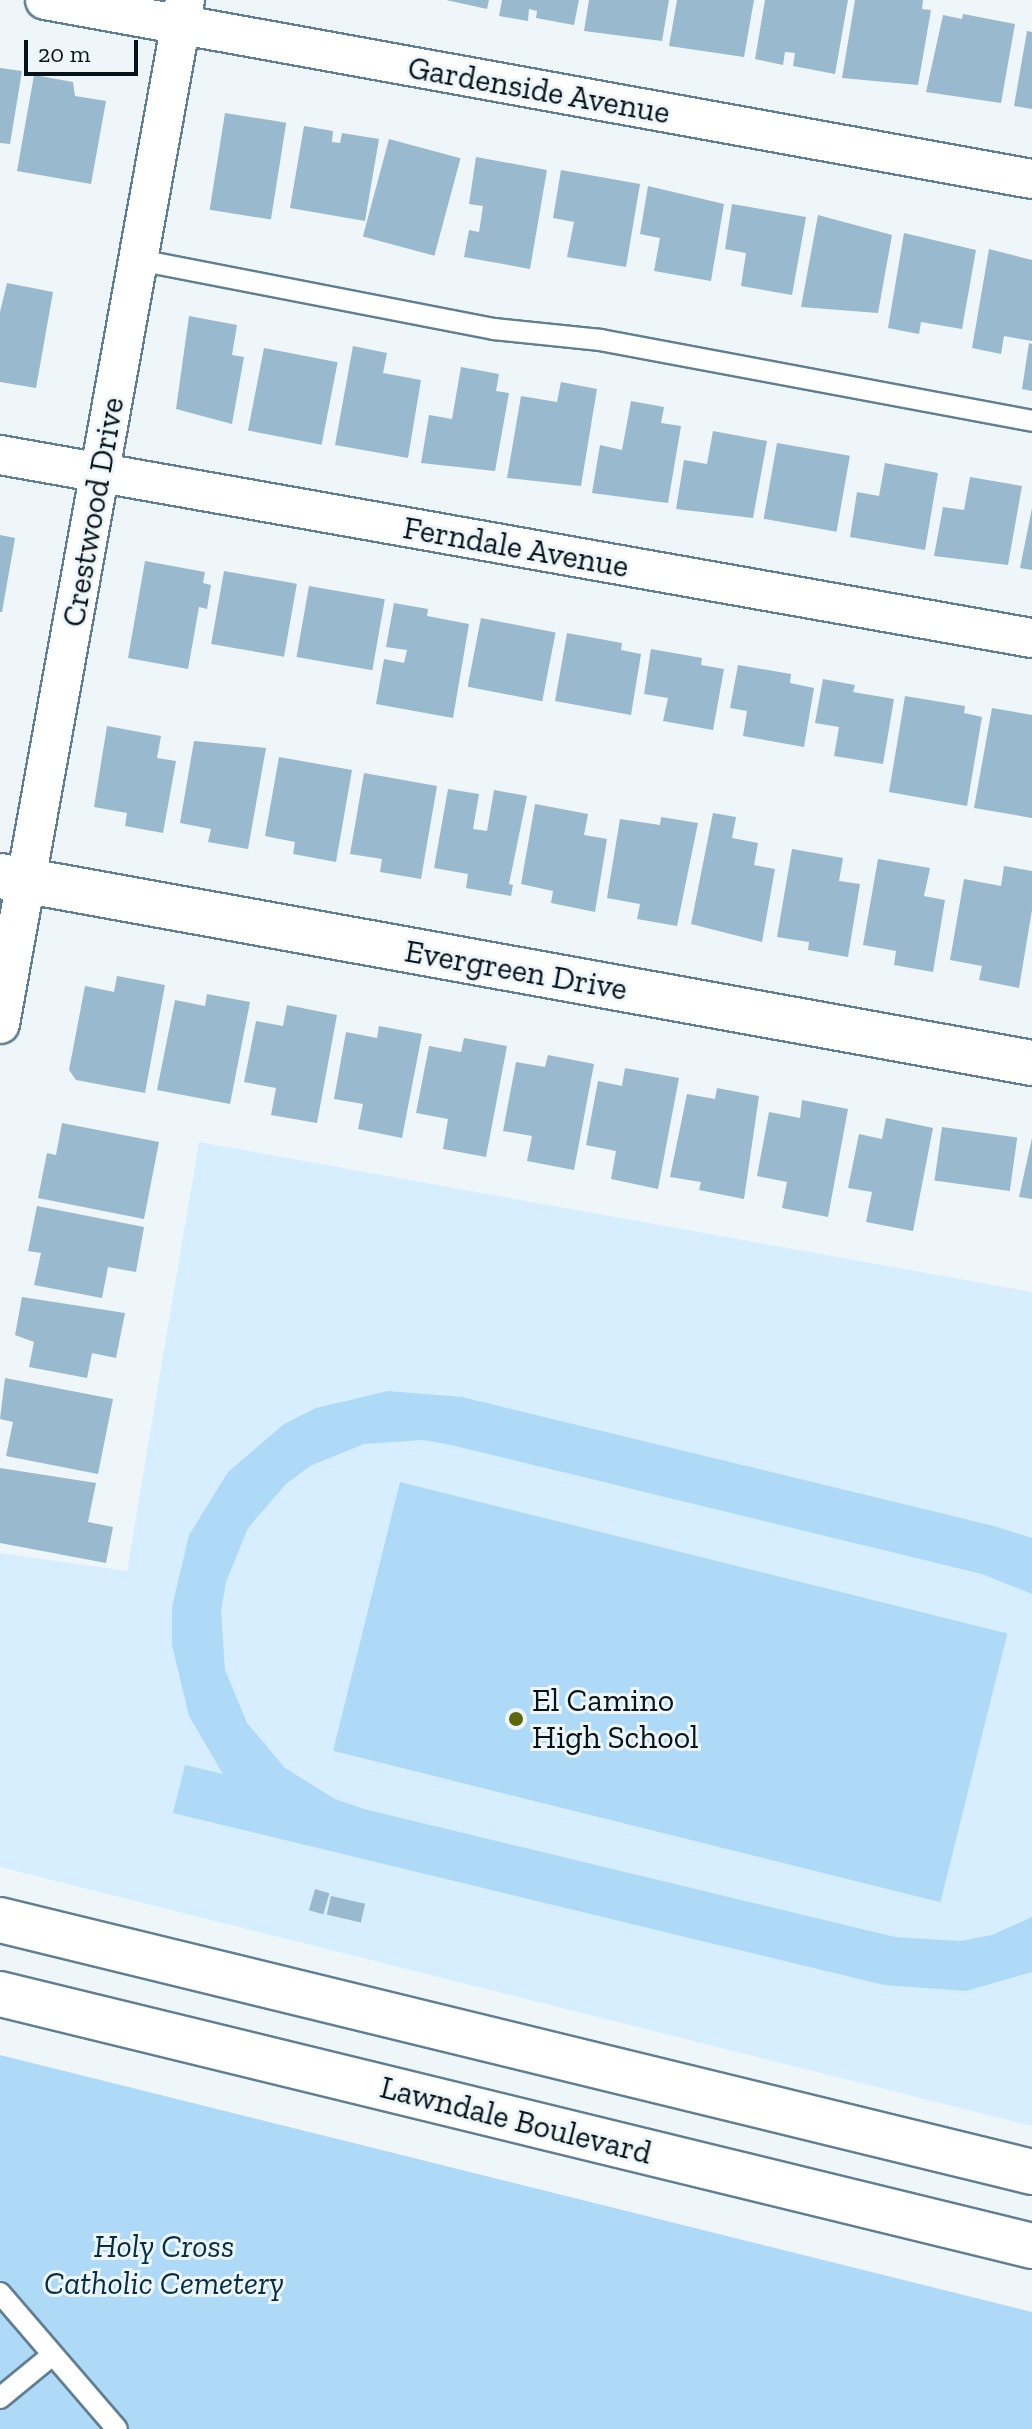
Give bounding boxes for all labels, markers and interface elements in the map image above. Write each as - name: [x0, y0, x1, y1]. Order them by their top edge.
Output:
- scale bar: [28, 24, 142, 74]
- text: 20 m: [38, 39, 90, 68]
- street label: Gardenside Avenue: [405, 48, 673, 132]
- street label: Crestwood Drive: [54, 394, 132, 630]
- street label: Ferndale Avenue: [400, 508, 632, 586]
- street label: Evergreen Drive: [402, 932, 630, 1008]
- place label: El Camino High School: [532, 1682, 699, 1757]
- marker: El Camino High School: [507, 1710, 525, 1728]
- street label: Lawndale Boulevard: [376, 2068, 656, 2172]
- park label: Holy Cross Catholic Cemetery: [44, 2228, 284, 2303]

